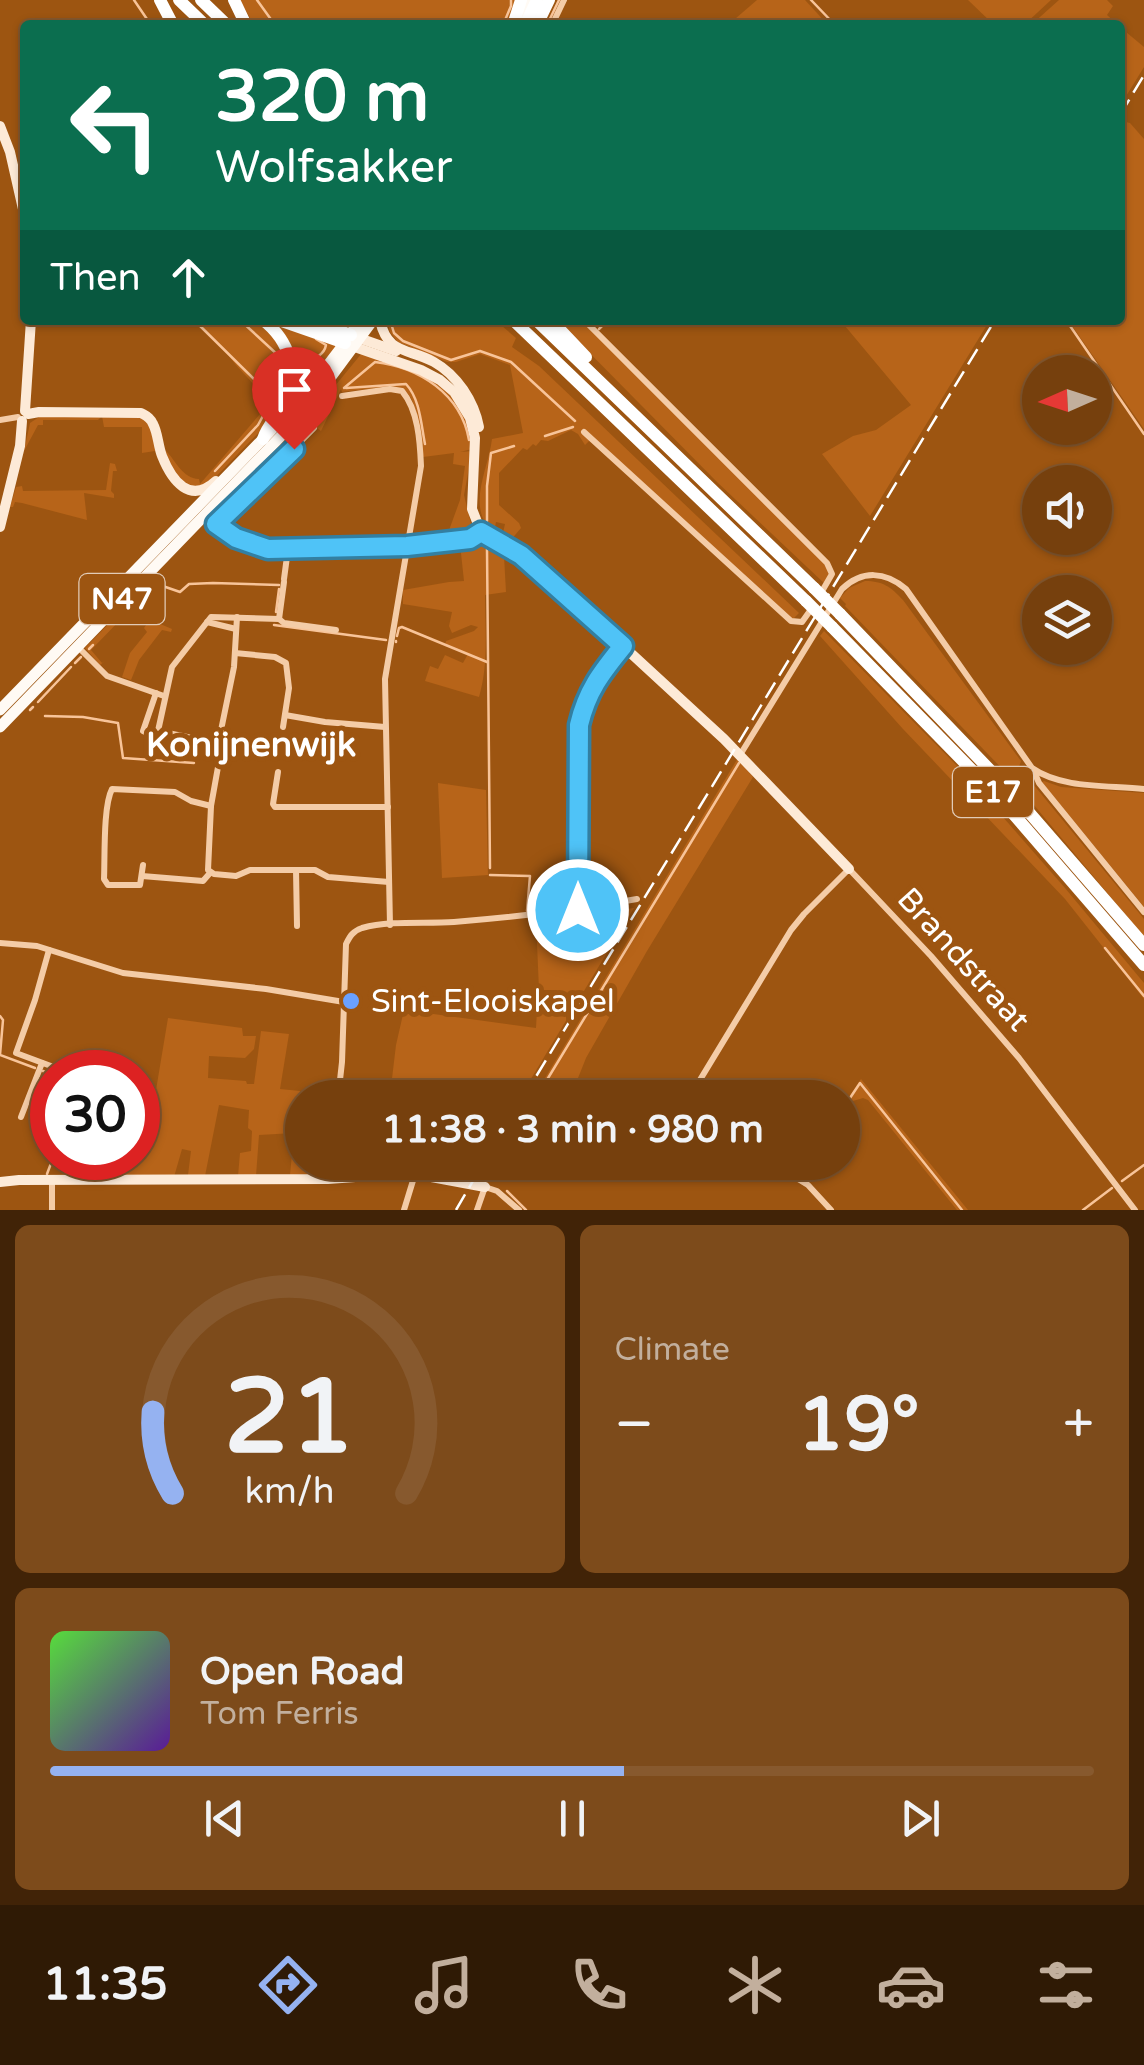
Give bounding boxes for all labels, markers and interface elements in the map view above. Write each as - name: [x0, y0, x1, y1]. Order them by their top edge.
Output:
- text: 320 m: [215, 56, 429, 140]
- icon: left: [50, 60, 180, 190]
- text: Wolfsakker: [215, 141, 452, 195]
- icon: ahead: [161, 250, 216, 305]
- text: Then: [50, 255, 141, 301]
- pin: [252, 347, 337, 450]
- north arrow: [1022, 355, 1112, 445]
- map controls: [1022, 355, 1112, 665]
- icon: arrive: [267, 362, 322, 417]
- button: sound: [1022, 465, 1112, 555]
- road number: N47: [80, 574, 164, 624]
- button: layers: [1022, 575, 1112, 665]
- district label: Konijnenwijk: [146, 724, 356, 766]
- road number: E17: [953, 767, 1033, 817]
- position arrow: [526, 858, 630, 962]
- street label: Brandstraat: [889, 880, 1037, 1039]
- place label: Sint-Elooiskapel: [371, 983, 615, 1021]
- marker: Sint-Elooiskapel: [340, 990, 362, 1012]
- speed limit sign: 30: [30, 1050, 160, 1180]
- text: 11:38 · 3 min · 980 m: [381, 1107, 764, 1153]
- text: Climate: [615, 1331, 730, 1369]
- text: 21: [224, 1356, 355, 1481]
- text: 19°: [797, 1380, 920, 1470]
- text: −: [615, 1392, 654, 1458]
- text: +: [1063, 1392, 1094, 1458]
- text: km/h: [245, 1470, 335, 1513]
- text: Open Road: [200, 1649, 405, 1695]
- text: Tom Ferris: [200, 1695, 359, 1733]
- icon: previous: [197, 1791, 252, 1846]
- icon: pause: [545, 1791, 600, 1846]
- icon: next: [893, 1791, 948, 1846]
- icon: directions: [253, 1950, 323, 2020]
- icon: music: [409, 1950, 479, 2020]
- icon: phone: [564, 1950, 634, 2020]
- icon: climate: [720, 1950, 790, 2020]
- icon: car: [876, 1950, 946, 2020]
- icon: filters: [1031, 1950, 1101, 2020]
- text: 11:35: [43, 1958, 168, 2012]

